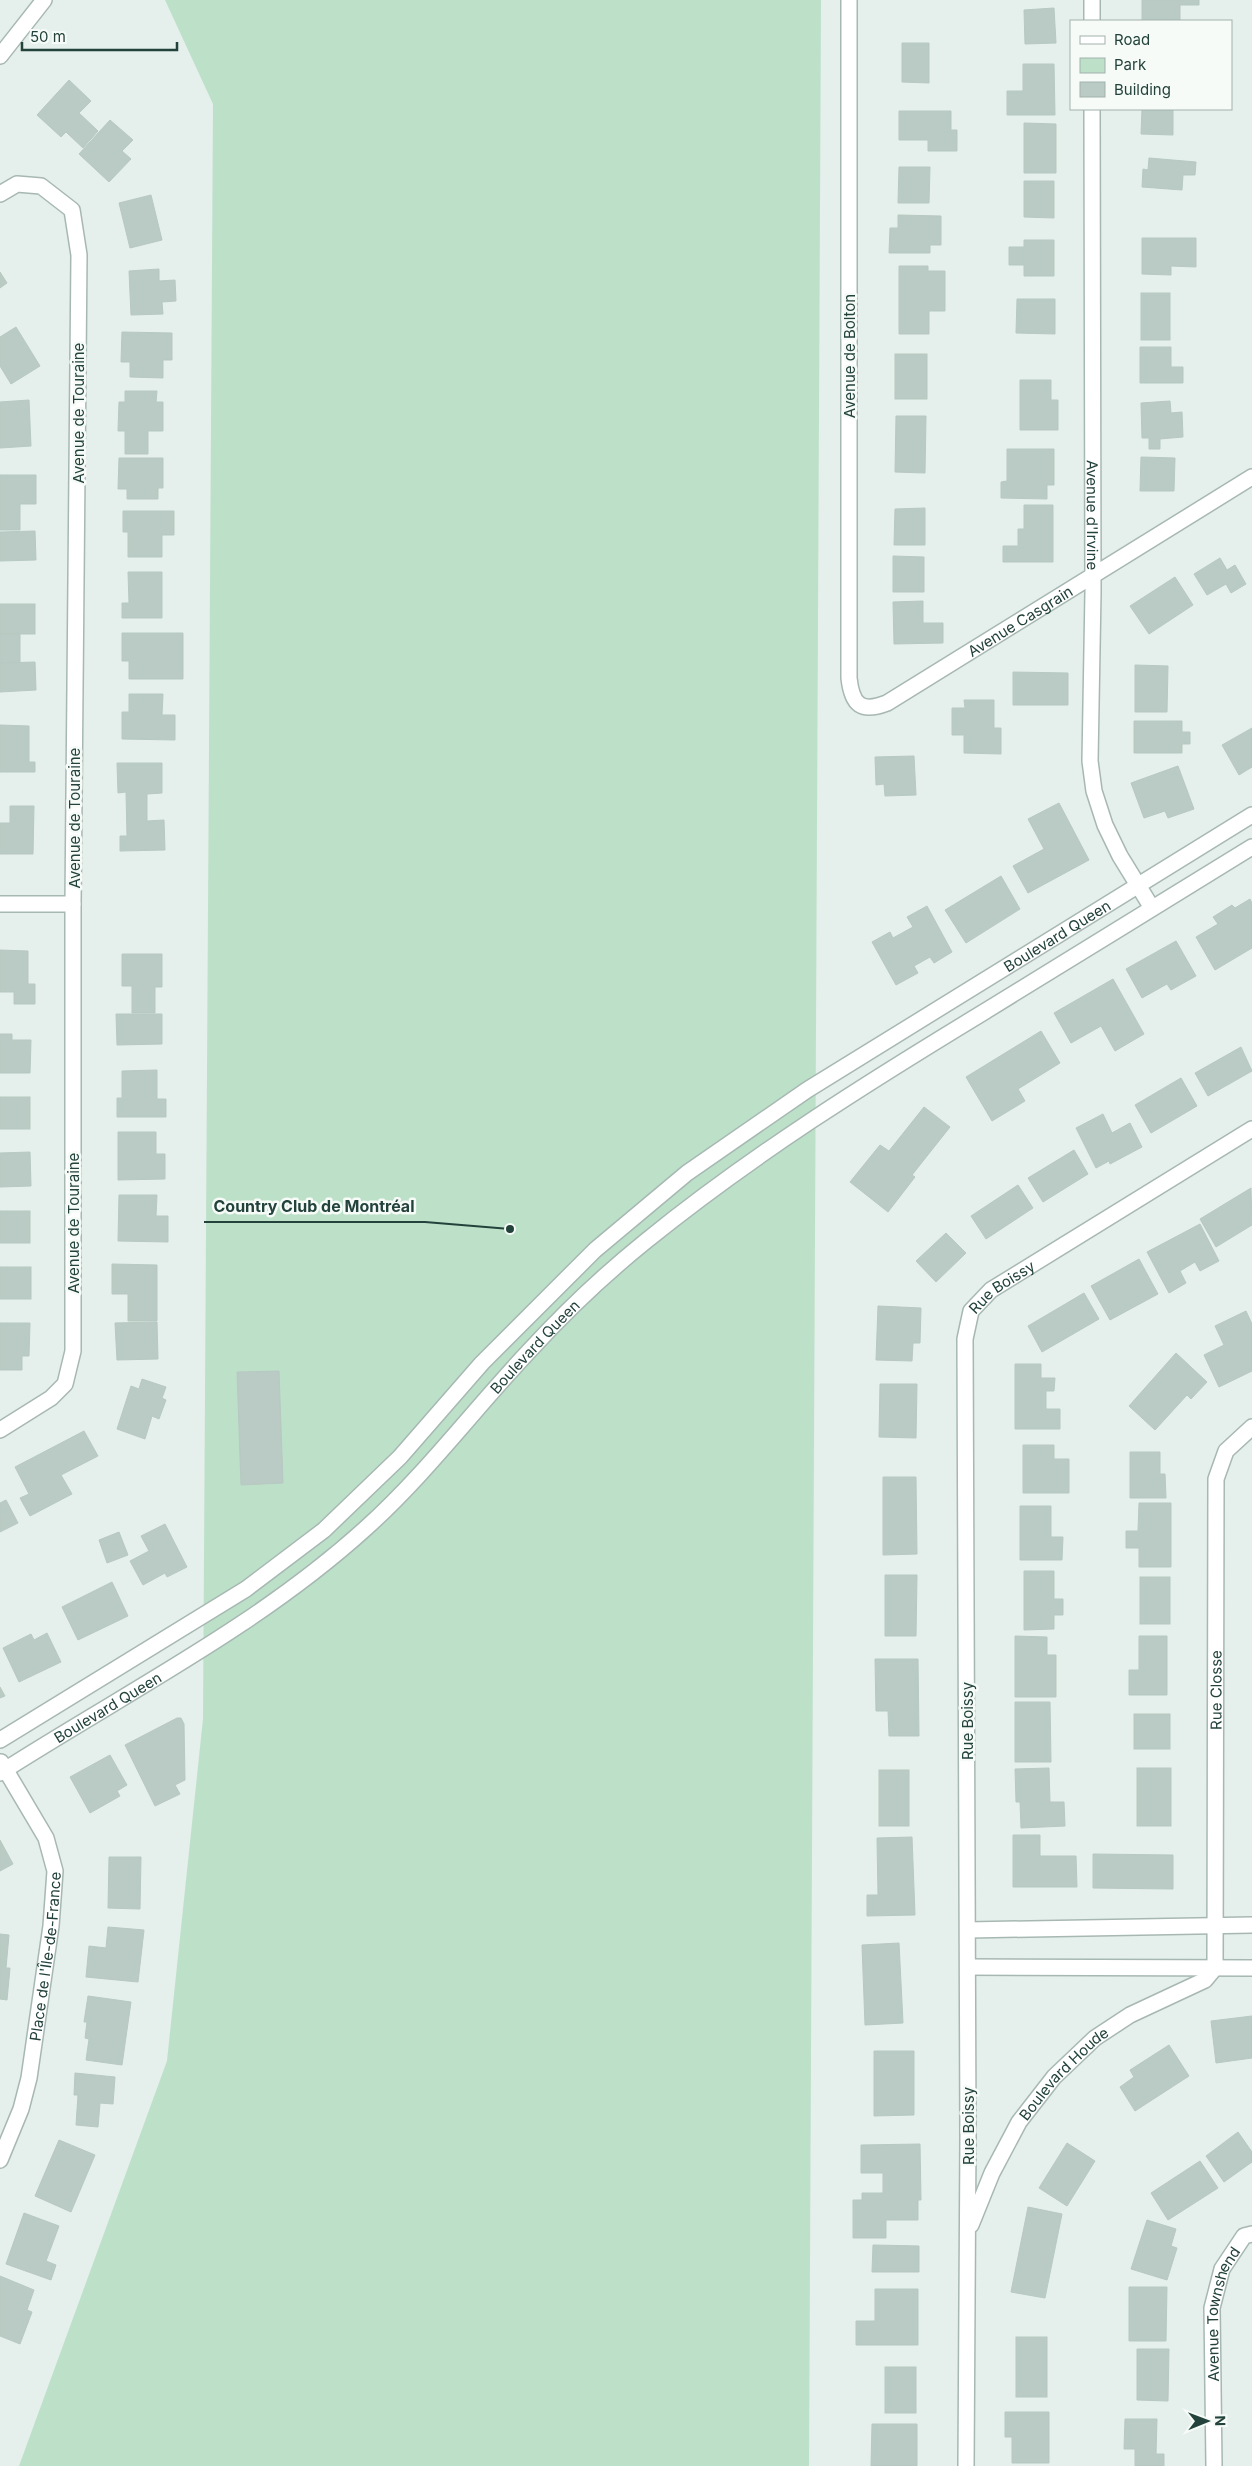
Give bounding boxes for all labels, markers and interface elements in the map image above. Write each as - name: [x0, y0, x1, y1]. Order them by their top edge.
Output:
- scale bar: [22, 20, 178, 52]
- legend: [1070, 20, 1232, 110]
- text: 50 m: [30, 27, 66, 46]
- text: Road: [1114, 30, 1150, 49]
- text: Park: [1114, 55, 1147, 74]
- text: Building: [1114, 80, 1171, 99]
- street label: Avenue de Bolton: [840, 294, 859, 418]
- street label: Avenue de Touraine: [69, 343, 88, 483]
- street label: Avenue d'Irvine: [1083, 460, 1102, 570]
- street label: Avenue Casgrain: [964, 581, 1076, 660]
- street label: Avenue de Touraine: [65, 748, 84, 888]
- street label: Boulevard Queen: [1000, 895, 1114, 976]
- street label: Avenue de Touraine: [64, 1153, 83, 1293]
- callout: Country Club de Montréal: [204, 1191, 425, 1222]
- text: Country Club de Montréal: [213, 1196, 415, 1216]
- street label: Rue Boissy: [964, 1256, 1039, 1317]
- street label: Boulevard Queen: [486, 1295, 583, 1397]
- street label: Rue Closse: [1206, 1650, 1225, 1730]
- street label: Boulevard Queen: [50, 1667, 165, 1747]
- street label: Rue Boissy: [958, 1681, 977, 1760]
- street label: Place de l'Île-de-France: [25, 1871, 64, 2042]
- street label: Boulevard Houde: [1015, 2022, 1112, 2124]
- street label: Rue Boissy: [959, 2086, 978, 2165]
- street label: Avenue Townshend: [1202, 2243, 1244, 2382]
- north arrow: [1182, 2396, 1232, 2446]
- text: N: [1212, 2415, 1229, 2426]

